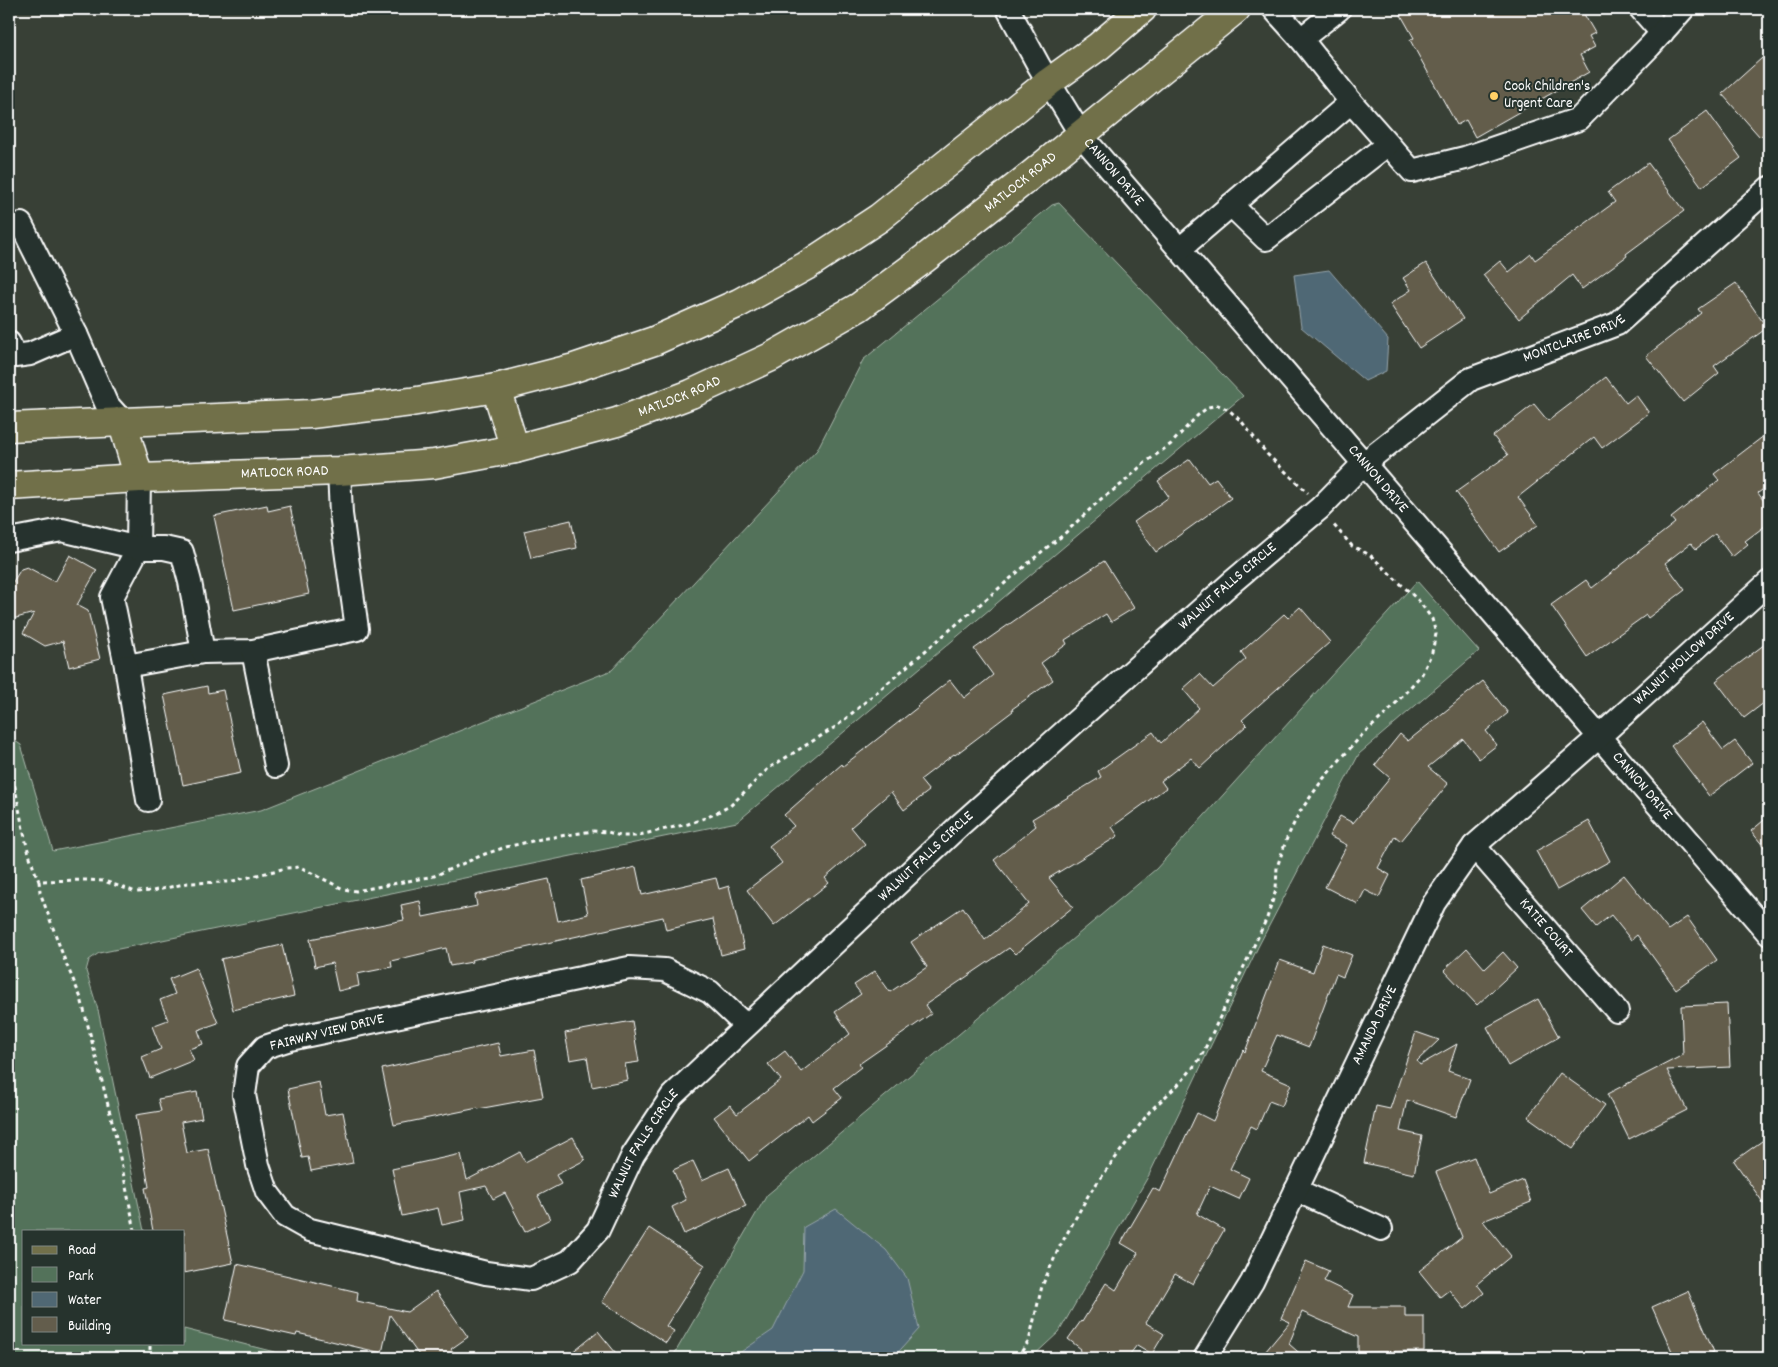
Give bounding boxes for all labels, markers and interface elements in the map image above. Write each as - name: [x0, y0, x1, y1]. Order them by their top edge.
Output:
- place label: Cook Children's Urgent Care: [1504, 76, 1590, 115]
- marker: Cook Children's Urgent Care: [1488, 90, 1500, 102]
- street label: CANNON DRIVE: [1078, 133, 1149, 211]
- street label: MATLOCK ROAD: [980, 147, 1062, 219]
- street label: MONTCLAIRE DRIVE: [1520, 310, 1631, 369]
- street label: MATLOCK ROAD: [635, 370, 725, 424]
- street label: CANNON DRIVE: [1342, 440, 1413, 518]
- street label: MATLOCK ROAD: [241, 460, 329, 485]
- street label: WALNUT FALLS CIRCLE: [1174, 538, 1282, 636]
- street label: WALNUT HOLLOW DRIVE: [1629, 607, 1740, 711]
- street label: CANNON DRIVE: [1606, 747, 1677, 825]
- street label: WALNUT FALLS CIRCLE: [874, 806, 979, 907]
- street label: KATIE COURT: [1513, 894, 1577, 963]
- street label: AMANDA DRIVE: [1347, 982, 1404, 1069]
- street label: FAIRWAY VIEW DRIVE: [268, 1008, 387, 1058]
- street label: WALNUT FALLS CIRCLE: [603, 1084, 684, 1202]
- legend: [22, 1230, 185, 1344]
- text: Road: [68, 1240, 96, 1262]
- text: Park: [68, 1266, 94, 1288]
- text: Water: [68, 1290, 102, 1312]
- text: Building: [68, 1316, 111, 1338]

